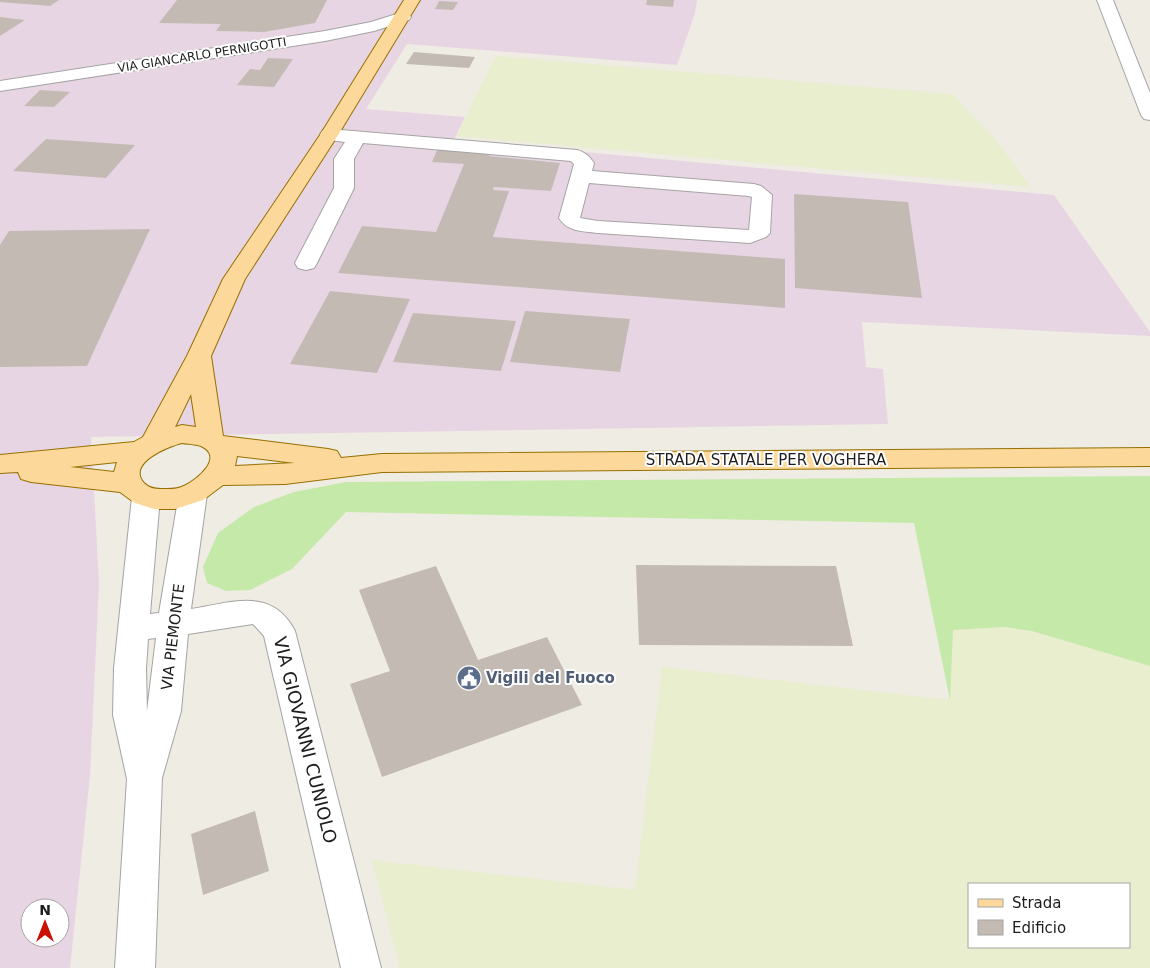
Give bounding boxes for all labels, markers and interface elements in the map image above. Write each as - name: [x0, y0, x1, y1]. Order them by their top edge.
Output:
- street label: VIA GIANCARLO PERNIGOTTI: [117, 35, 287, 75]
- street label: STRADA STATALE PER VOGHERA: [646, 451, 887, 469]
- street label: VIA PIEMONTE: [158, 583, 188, 691]
- street label: VIA GIOVANNI CUNIOLO: [270, 634, 341, 845]
- public building icon: Vigili del Fuoco: [456, 665, 482, 691]
- place label: Vigili del Fuoco: [486, 669, 615, 687]
- legend: [968, 883, 1130, 948]
- text: Strada: [1012, 894, 1061, 912]
- north arrow: [20, 898, 70, 948]
- text: N: [39, 902, 51, 918]
- text: Edificio: [1012, 919, 1066, 937]

